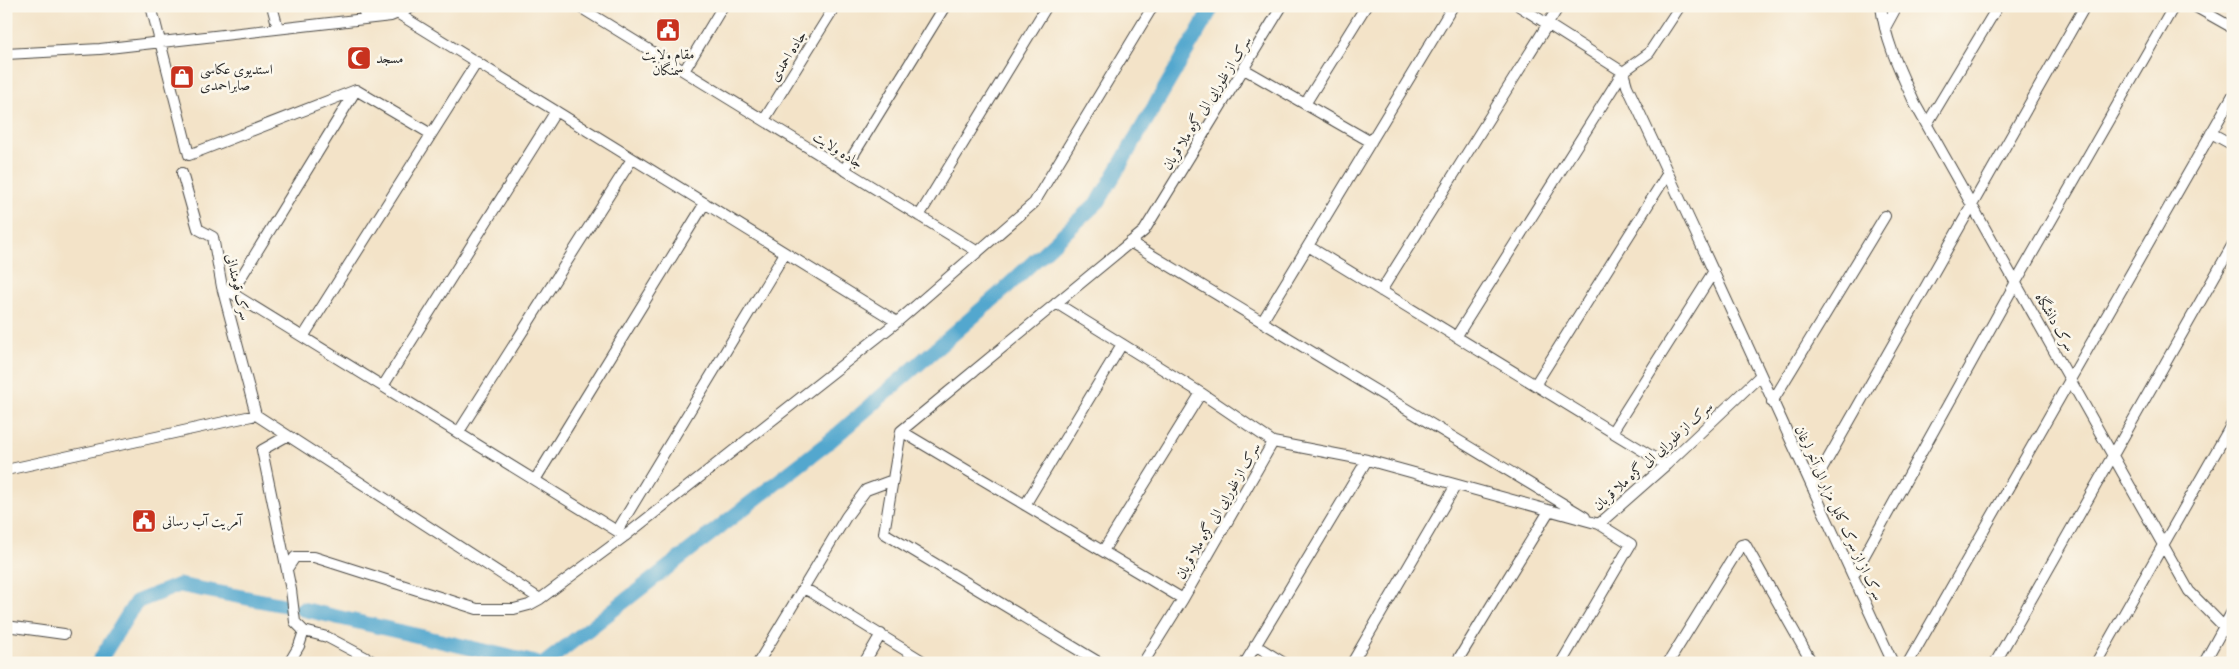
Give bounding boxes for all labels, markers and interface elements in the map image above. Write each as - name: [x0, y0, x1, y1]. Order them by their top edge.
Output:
- public building icon: مقام ولایت سمنگان: [655, 17, 681, 43]
- street label: جاده احمدی: [766, 27, 810, 85]
- street label: سرک از ظورایی الی گزه ملا قربان: [1158, 32, 1256, 174]
- mosque icon: مسجد: [346, 45, 372, 71]
- place label: مقام ولایت سمنگان: [642, 46, 694, 79]
- place label: مسجد: [376, 50, 403, 67]
- place label: استدیوی عکاسی صابراحمدی: [200, 61, 273, 94]
- shop icon: استدیوی عکاسی صابراحمدی: [169, 64, 195, 90]
- street label: جاده ولایت: [810, 128, 866, 172]
- street label: سرک قومندانی: [221, 252, 254, 322]
- street label: سرک دانشگاه: [2031, 289, 2080, 355]
- street label: سرک از ظورایی الی گزه ملا قربان: [1589, 397, 1717, 515]
- street label: سرک از از سرک کابل مزار الی آخر لرغان: [1789, 423, 1887, 604]
- street label: سرک از ظورایی الی گزه ملا قربان: [1171, 439, 1265, 583]
- public building icon: آمریت آب رسانی: [131, 508, 157, 534]
- place label: آمریت آب رسانی: [162, 513, 244, 531]

